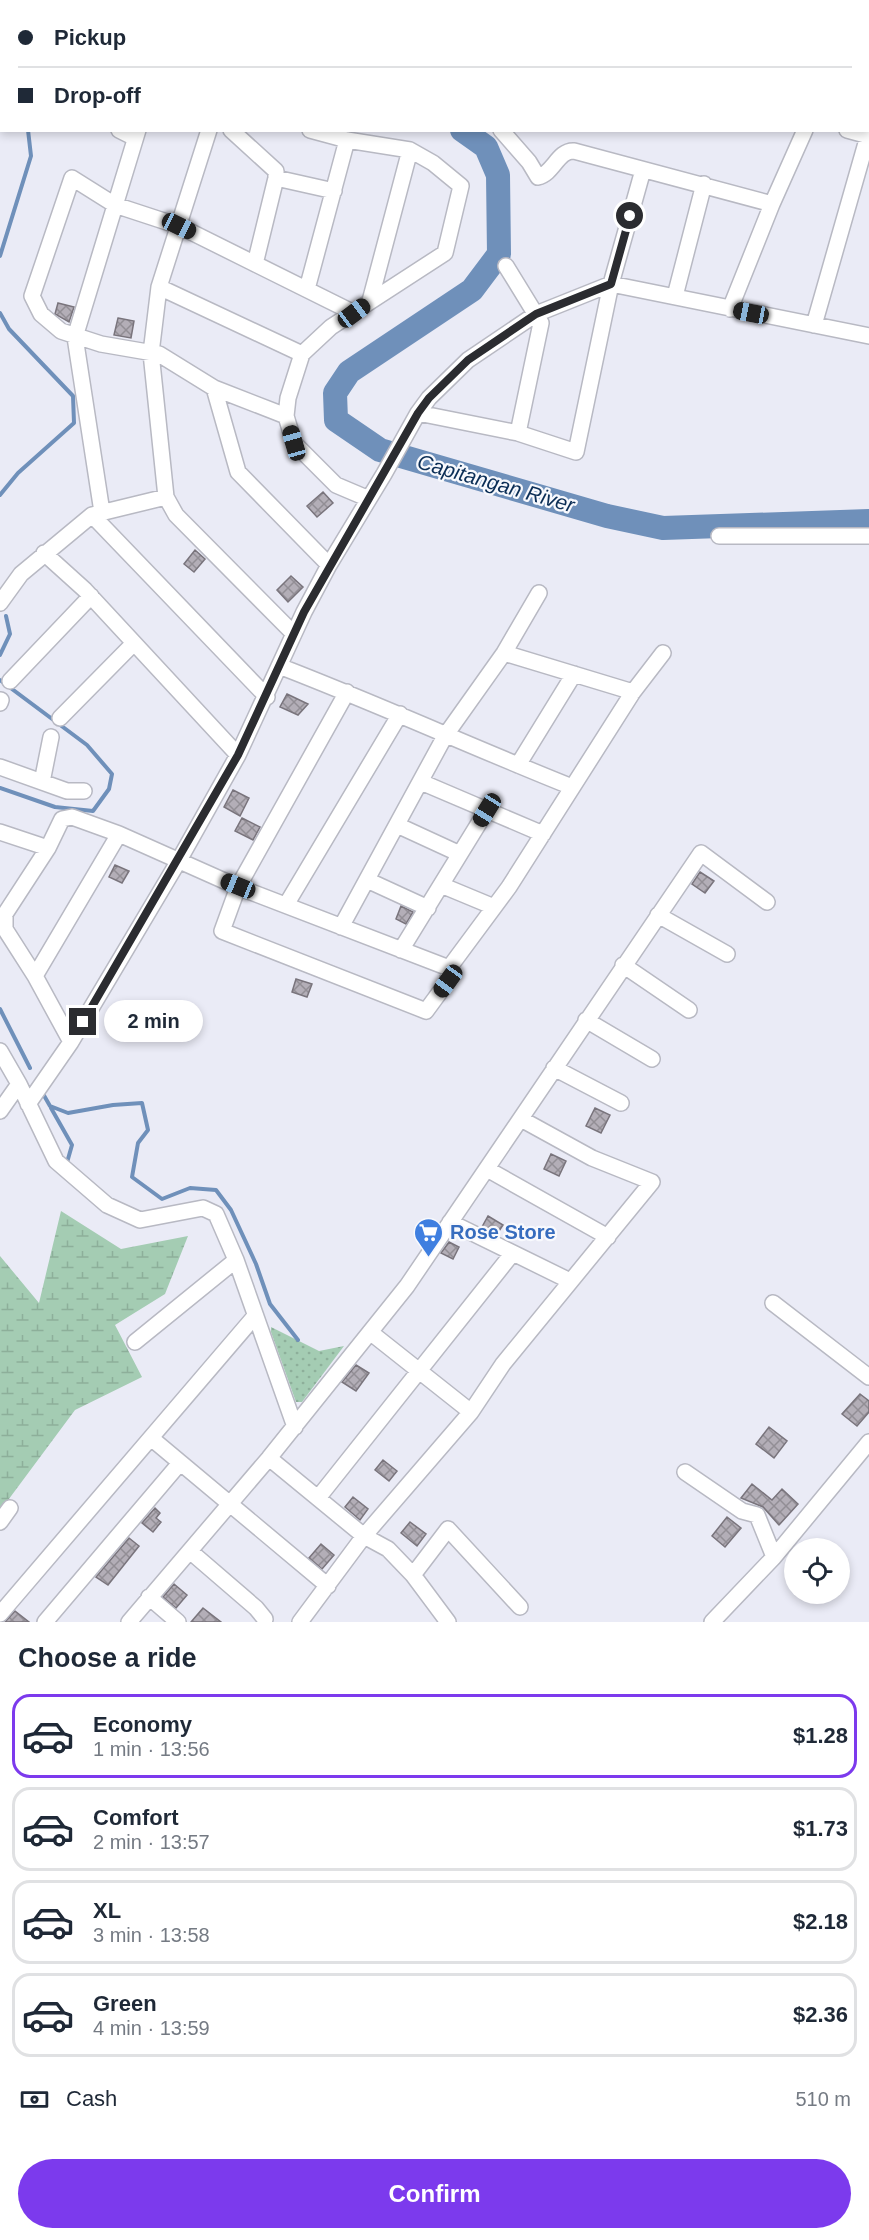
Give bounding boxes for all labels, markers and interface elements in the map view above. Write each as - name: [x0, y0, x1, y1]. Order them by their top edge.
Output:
- text: Pickup: [54, 25, 126, 50]
- text: Drop-off: [54, 83, 141, 108]
- route start: [616, 202, 643, 229]
- car: [159, 210, 199, 242]
- car: [334, 295, 374, 331]
- car: [732, 301, 770, 325]
- car: [280, 423, 308, 463]
- water label: Capitangan River: [415, 450, 578, 517]
- car: [470, 790, 504, 830]
- car: [218, 871, 258, 901]
- car: [430, 961, 466, 1001]
- callout: 2 min: [104, 1001, 203, 1043]
- route end: [69, 1008, 96, 1035]
- text: 2 min: [127, 1010, 180, 1032]
- supermarket icon: Rose Store: [413, 1216, 445, 1258]
- place label: Rose Store: [450, 1221, 556, 1243]
- map controls: [784, 1538, 850, 1604]
- button: locate: [784, 1538, 850, 1604]
- text: Choose a ride: [18, 1643, 197, 1673]
- icon: car: [21, 1709, 75, 1763]
- text: Economy: [93, 1712, 192, 1737]
- text: $1.28: [793, 1723, 848, 1748]
- text: 1 min · 13:56: [93, 1738, 210, 1760]
- icon: car: [21, 1802, 75, 1856]
- text: Comfort: [93, 1805, 179, 1830]
- text: $1.73: [793, 1816, 848, 1841]
- text: 2 min · 13:57: [93, 1831, 210, 1853]
- icon: car: [21, 1895, 75, 1949]
- text: XL: [93, 1898, 121, 1923]
- text: $2.18: [793, 1909, 848, 1934]
- text: 3 min · 13:58: [93, 1924, 210, 1946]
- icon: car: [21, 1988, 75, 2042]
- text: Green: [93, 1991, 157, 2016]
- text: $2.36: [793, 2002, 848, 2027]
- text: 4 min · 13:59: [93, 2017, 210, 2039]
- icon: cash: [18, 2083, 51, 2116]
- text: Cash: [66, 2086, 117, 2111]
- text: 510 m: [795, 2088, 851, 2110]
- button: Confirm: [18, 2159, 851, 2228]

